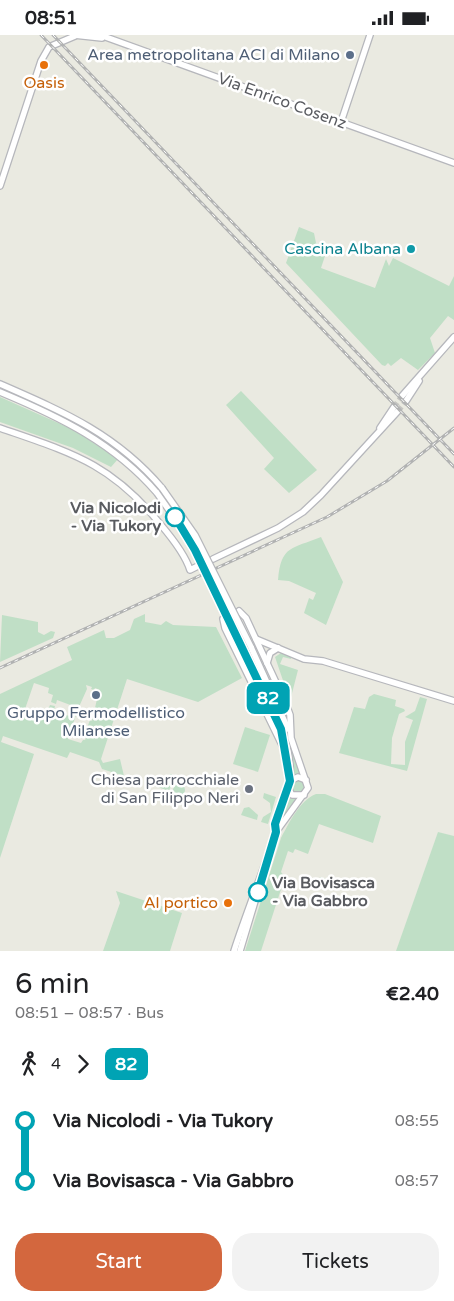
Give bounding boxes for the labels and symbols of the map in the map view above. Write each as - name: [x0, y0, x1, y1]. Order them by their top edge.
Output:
- place label: Area metropolitana ACI di Milano: [87, 45, 340, 65]
- marker: Area metropolitana ACI di Milano: [344, 49, 356, 61]
- marker: Oasis: [38, 59, 50, 71]
- street label: Via Enrico Cosenz: [215, 68, 349, 134]
- place label: Oasis: [23, 73, 65, 93]
- place label: Cascina Albana: [284, 239, 401, 259]
- marker: Cascina Albana: [405, 243, 417, 255]
- place label: Via Nicolodi - Via Tukory: [70, 498, 161, 536]
- marker: Via Nicolodi - Via Tukory: [165, 507, 185, 527]
- line badge: 82: [246, 682, 290, 714]
- marker: Gruppo Fermodellistico Milanese: [90, 689, 102, 701]
- place label: Gruppo Fermodellistico Milanese: [7, 703, 185, 741]
- place label: Chiesa parrocchiale di San Filippo Neri: [91, 770, 239, 808]
- marker: Chiesa parrocchiale di San Filippo Neri: [243, 783, 255, 795]
- place label: Via Bovisasca - Via Gabbro: [272, 873, 375, 911]
- marker: Via Bovisasca - Via Gabbro: [248, 882, 268, 902]
- place label: Al portico: [144, 893, 218, 913]
- marker: Al portico: [222, 897, 234, 909]

